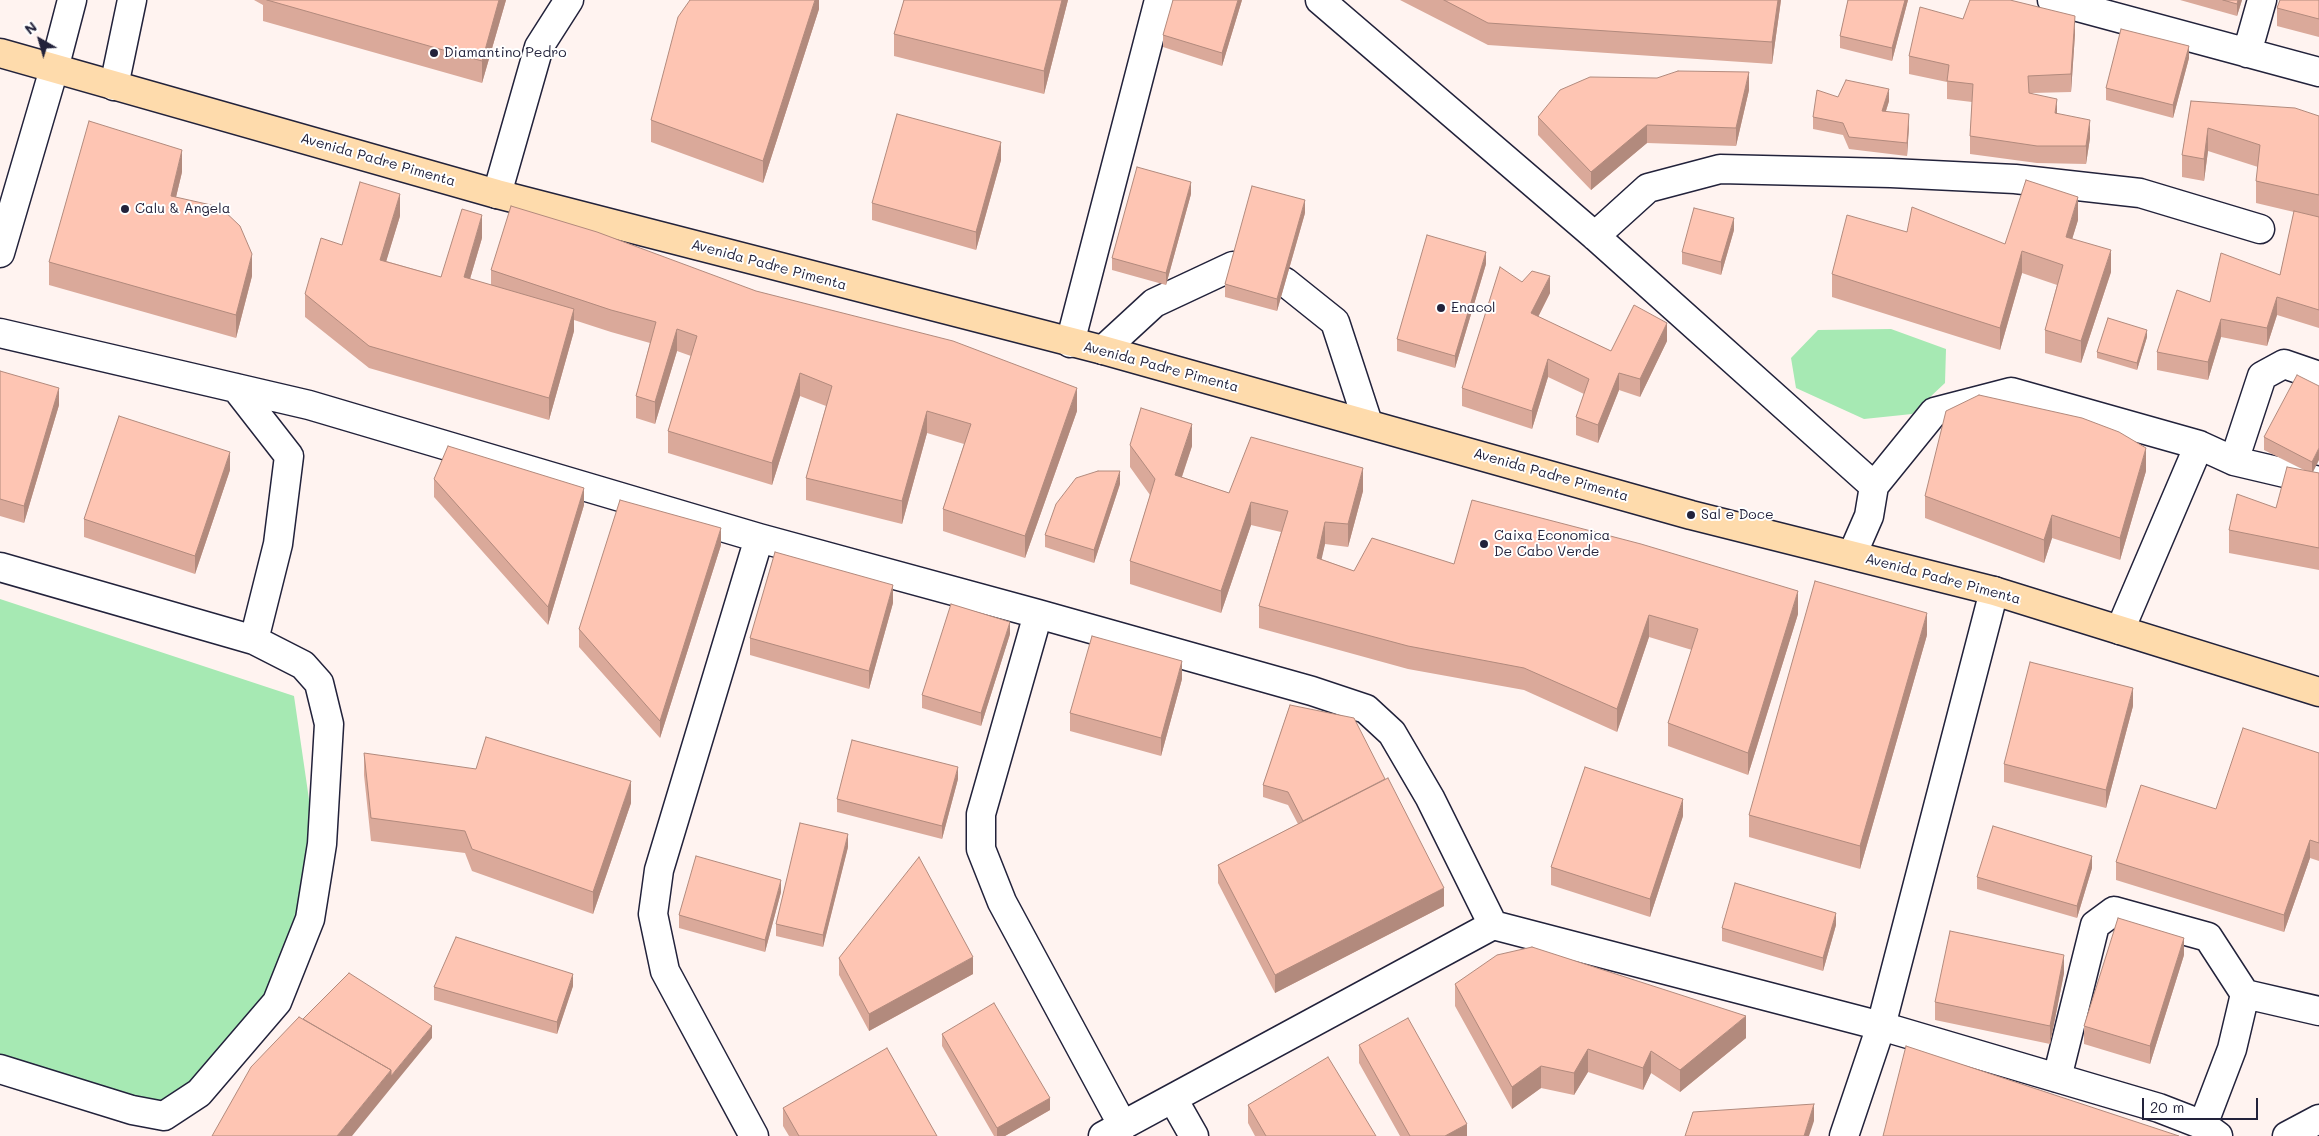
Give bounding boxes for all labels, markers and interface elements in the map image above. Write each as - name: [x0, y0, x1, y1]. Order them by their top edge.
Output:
- north arrow: [15, 15, 65, 65]
- text: N: [20, 17, 40, 39]
- place label: Diamantino Pedro: [444, 45, 567, 61]
- marker: Diamantino Pedro: [428, 47, 440, 59]
- street label: Avenida Padre Pimenta: [299, 130, 457, 190]
- place label: Calu & Angela: [135, 201, 230, 217]
- marker: Calu & Angela: [119, 203, 131, 215]
- street label: Avenida Padre Pimenta: [690, 236, 848, 294]
- place label: Enacol: [1451, 300, 1496, 316]
- marker: Enacol: [1435, 302, 1447, 314]
- street label: Avenida Padre Pimenta: [1082, 338, 1240, 396]
- street label: Avenida Padre Pimenta: [1472, 445, 1630, 505]
- place label: Sal e Doce: [1701, 507, 1774, 523]
- marker: Sal e Doce: [1685, 509, 1697, 521]
- place label: Caixa Economica De Cabo Verde: [1494, 528, 1610, 560]
- marker: Caixa Economica De Cabo Verde: [1478, 538, 1490, 550]
- street label: Avenida Padre Pimenta: [1864, 550, 2022, 608]
- scale bar: [2144, 1088, 2260, 1120]
- text: 20 m: [2150, 1097, 2184, 1117]

